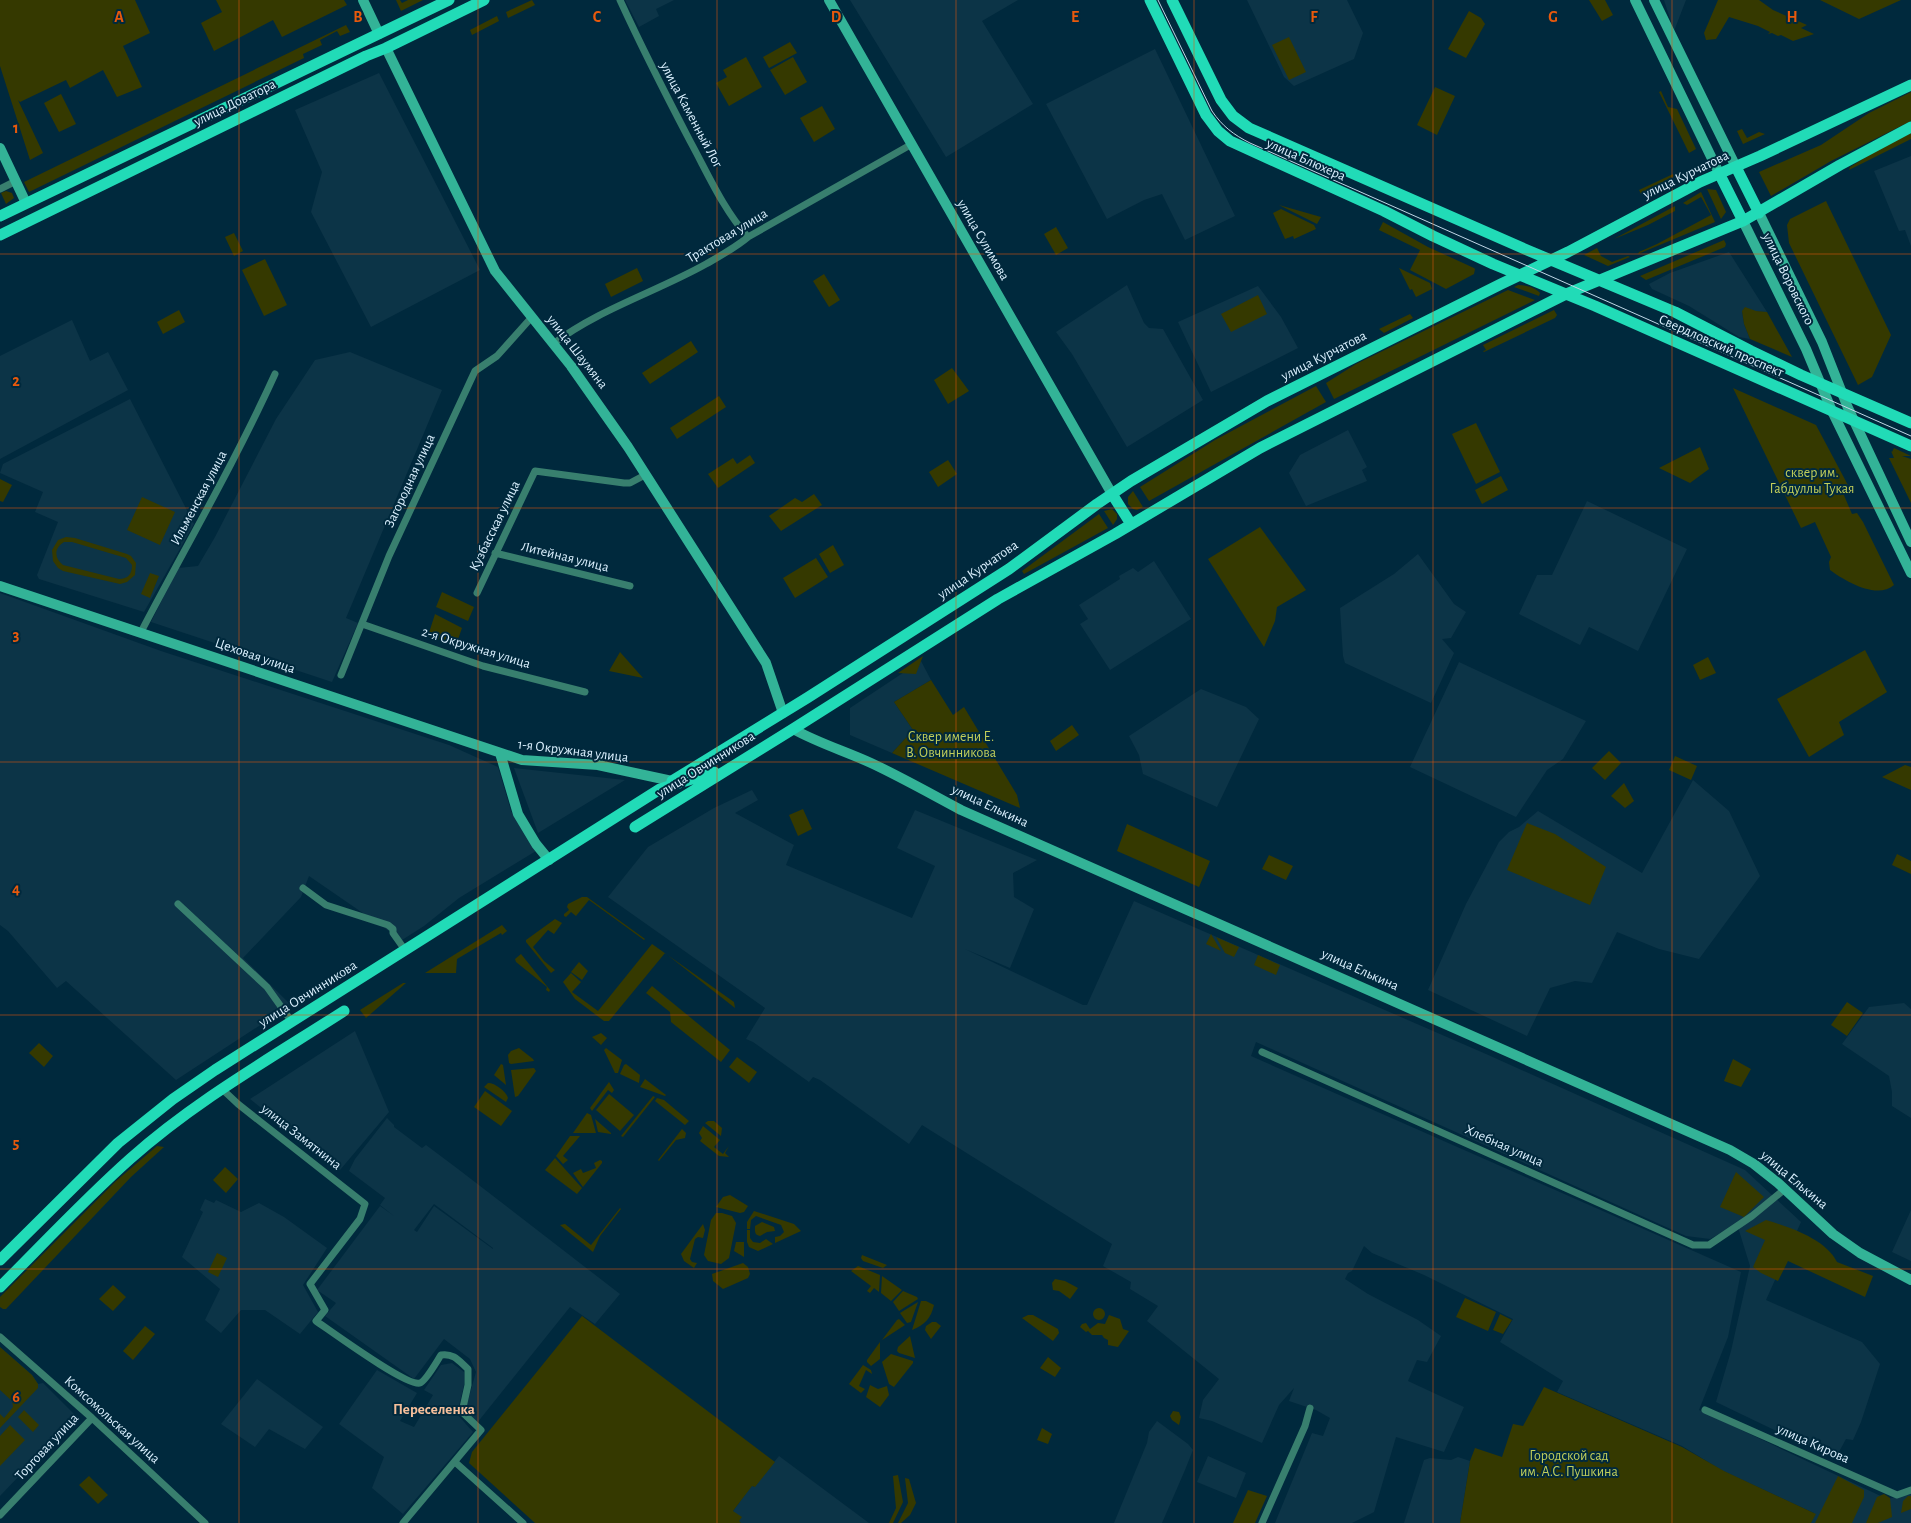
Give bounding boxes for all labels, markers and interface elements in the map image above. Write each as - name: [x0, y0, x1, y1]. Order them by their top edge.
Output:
- text: A: [114, 9, 124, 25]
- text: B: [353, 9, 363, 25]
- text: C: [593, 9, 602, 25]
- text: D: [831, 9, 842, 25]
- text: E: [1071, 9, 1079, 25]
- text: F: [1310, 9, 1318, 25]
- text: G: [1548, 9, 1558, 25]
- text: H: [1786, 9, 1798, 25]
- street label: улица Каменный Лог: [657, 59, 725, 170]
- street label: улица Доватора: [191, 77, 279, 129]
- text: 1: [13, 120, 19, 136]
- street label: улица Блюхера: [1263, 136, 1348, 184]
- street label: улица Курчатова: [1640, 148, 1732, 202]
- street label: улица Сулимова: [954, 196, 1012, 283]
- street label: Трактовая улица: [684, 206, 771, 266]
- street label: улица Воровского: [1759, 230, 1816, 327]
- street label: улица Шаумяна: [543, 312, 610, 392]
- street label: Свердловский проспект: [1656, 312, 1786, 380]
- street label: улица Курчатова: [1278, 328, 1369, 384]
- text: 2: [12, 373, 20, 389]
- street label: Загородная улица: [382, 432, 438, 530]
- street label: Ильменская улица: [168, 448, 230, 548]
- park label: сквер им. Габдуллы Тукая: [1770, 466, 1854, 496]
- street label: Кузбасская улица: [467, 478, 523, 573]
- street label: улица Курчатова: [934, 538, 1021, 603]
- street label: Литейная улица: [520, 539, 611, 575]
- street label: 2-я Окружная улица: [420, 625, 533, 671]
- text: 3: [13, 627, 20, 643]
- street label: Цеховая улица: [213, 636, 297, 676]
- street label: улица Овчинникова: [654, 729, 758, 801]
- park label: Сквер имени Е. В. Овчинникова: [906, 730, 997, 760]
- street label: 1-я Окружная улица: [517, 737, 630, 765]
- street label: улица Елькина: [949, 782, 1031, 830]
- text: 4: [12, 881, 20, 897]
- street label: улица Елькина: [1318, 946, 1401, 993]
- street label: улица Овчинникова: [256, 958, 360, 1030]
- street label: улица Замятнина: [257, 1101, 344, 1173]
- street label: Хлебная улица: [1463, 1123, 1546, 1170]
- text: 5: [13, 1135, 20, 1151]
- street label: улица Елькина: [1757, 1147, 1831, 1212]
- street label: Комсомольская улица: [62, 1374, 163, 1467]
- text: 6: [12, 1389, 20, 1405]
- district label: Переселенка: [393, 1402, 475, 1417]
- street label: Торговая улица: [13, 1411, 82, 1483]
- street label: улица Кирова: [1774, 1421, 1852, 1466]
- park label: Городской сад им. А.С. Пушкина: [1520, 1449, 1619, 1479]

